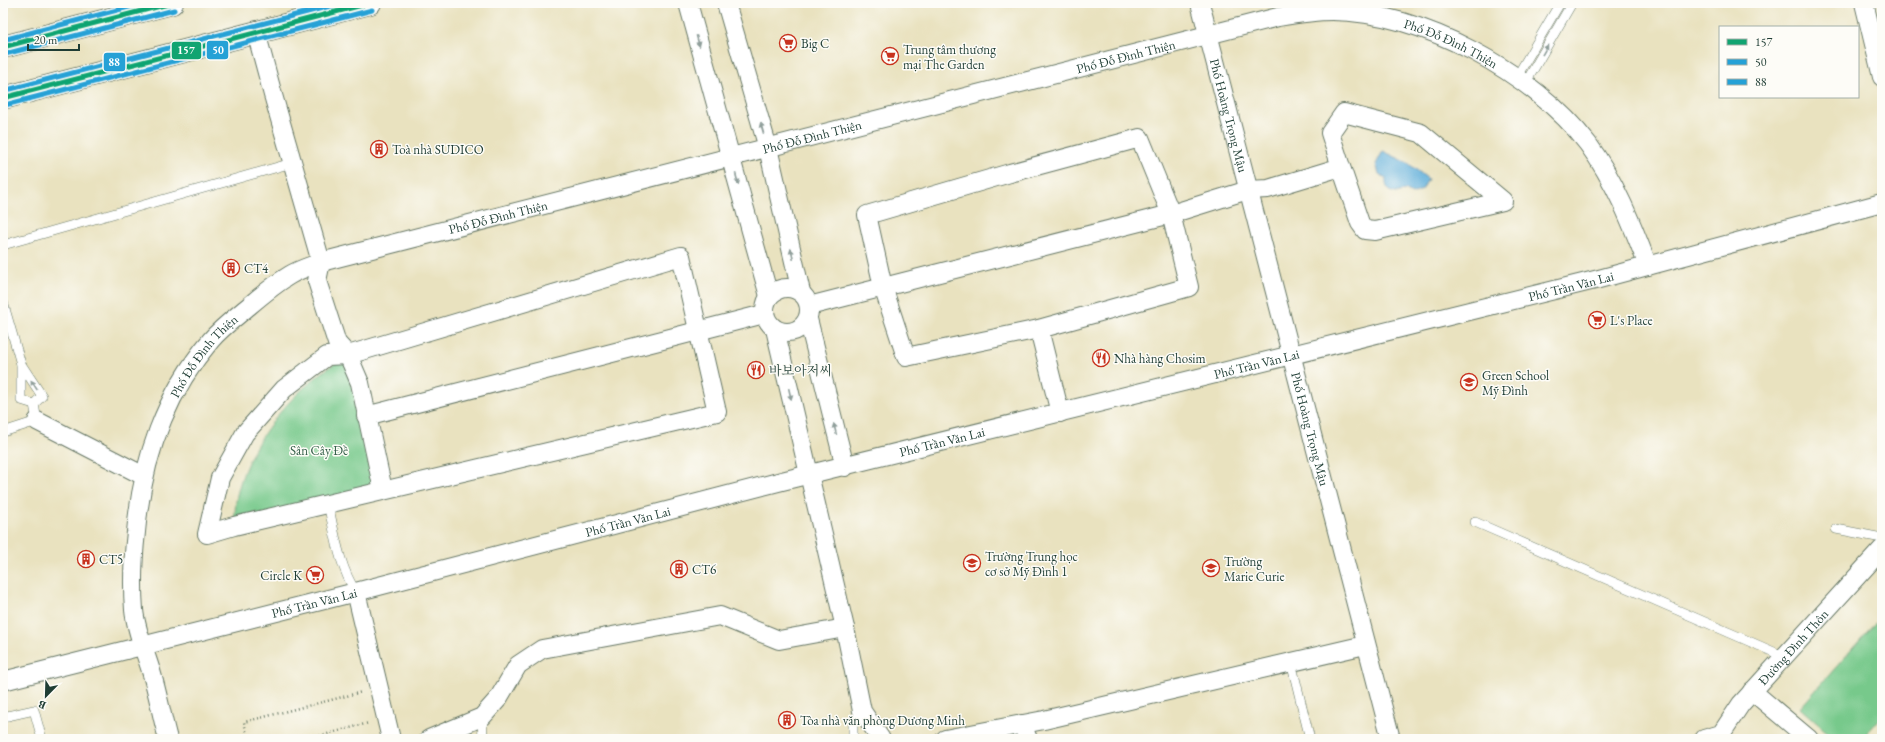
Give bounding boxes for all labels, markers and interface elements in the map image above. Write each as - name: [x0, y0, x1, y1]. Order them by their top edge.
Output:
- street label: Phố Đỗ Đình Thiện: [1402, 15, 1501, 72]
- scale bar: [28, 26, 79, 52]
- legend: [1719, 26, 1859, 98]
- text: 20 m: [34, 32, 58, 48]
- supermarket icon: Big C: [778, 33, 798, 53]
- one-way arrow: [696, 34, 702, 47]
- text: 157: [1755, 34, 1773, 50]
- place label: Big C: [801, 35, 829, 52]
- street label: Phố Đỗ Đình Thiện: [1074, 35, 1177, 77]
- line badge: 50: [206, 40, 229, 60]
- line badge: 157: [171, 41, 202, 60]
- place label: Trung tâm thương mại The Garden: [903, 41, 996, 73]
- text: 157: [177, 43, 195, 57]
- text: 50: [212, 43, 224, 57]
- one-way arrow: [1541, 44, 1548, 56]
- supermarket icon: Trung tâm thương mại The Garden: [880, 46, 900, 66]
- line badge: 88: [103, 52, 126, 72]
- text: 50: [1755, 54, 1767, 70]
- text: 88: [108, 55, 120, 69]
- street label: Phố Hoàng Trọng Mậu: [1206, 57, 1252, 174]
- text: 88: [1755, 74, 1767, 90]
- street label: Phố Đỗ Đình Thiện: [761, 115, 863, 157]
- one-way arrow: [759, 121, 765, 133]
- building icon: Toà nhà SUDICO: [369, 139, 389, 159]
- place label: Toà nhà SUDICO: [392, 141, 484, 158]
- one-way arrow: [734, 174, 740, 186]
- street label: Phố Đỗ Đình Thiện: [447, 196, 549, 238]
- one-way arrow: [788, 248, 794, 260]
- building icon: CT4: [221, 258, 241, 278]
- place label: CT4: [244, 260, 269, 277]
- street label: Phố Trần Văn Lai: [1526, 267, 1616, 305]
- street label: Phố Đỗ Đình Thiện: [166, 310, 241, 400]
- supermarket icon: L's Place: [1587, 310, 1607, 330]
- place label: L's Place: [1610, 312, 1653, 329]
- street label: Phố Trần Văn Lai: [1212, 345, 1301, 382]
- restaurant icon: Nhà hàng Chosim: [1091, 348, 1111, 368]
- place label: Nhà hàng Chosim: [1114, 350, 1206, 367]
- restaurant icon: 바보아저씨: [746, 360, 766, 380]
- place label: 바보아저씨: [769, 362, 832, 379]
- place label: Green School Mỹ Đình: [1482, 367, 1549, 399]
- street label: Phố Hoàng Trọng Mậu: [1288, 370, 1333, 488]
- school or university icon: Green School Mỹ Đình: [1459, 372, 1479, 392]
- one-way arrow: [30, 380, 38, 390]
- one-way arrow: [787, 388, 793, 400]
- one-way arrow: [832, 423, 838, 435]
- street label: Phố Trần Văn Lai: [897, 423, 986, 460]
- park label: Sân Cây Đề: [290, 442, 348, 459]
- street label: Phố Trần Văn Lai: [583, 502, 672, 540]
- place label: Trường Trung học cơ sở Mỹ Đình 1: [985, 548, 1078, 580]
- building icon: CT5: [76, 549, 96, 569]
- place label: CT5: [99, 551, 123, 568]
- school or university icon: Trường Trung học cơ sở Mỹ Đình 1: [962, 553, 982, 573]
- place label: Trường Marie Curie: [1224, 553, 1285, 585]
- school or university icon: Trường Marie Curie: [1201, 558, 1221, 578]
- building icon: CT6: [669, 559, 689, 579]
- place label: CT6: [692, 561, 716, 578]
- supermarket icon: Circle K: [305, 565, 325, 585]
- place label: Circle K: [260, 567, 302, 584]
- street label: Phố Trần Văn Lai: [270, 584, 359, 621]
- street label: Đường Đình Thôn: [1754, 605, 1832, 688]
- north arrow: [26, 676, 66, 716]
- text: B: [36, 697, 48, 713]
- building icon: Tòa nhà văn phòng Dương Minh: [777, 710, 797, 730]
- place label: Tòa nhà văn phòng Dương Minh: [800, 712, 965, 729]

